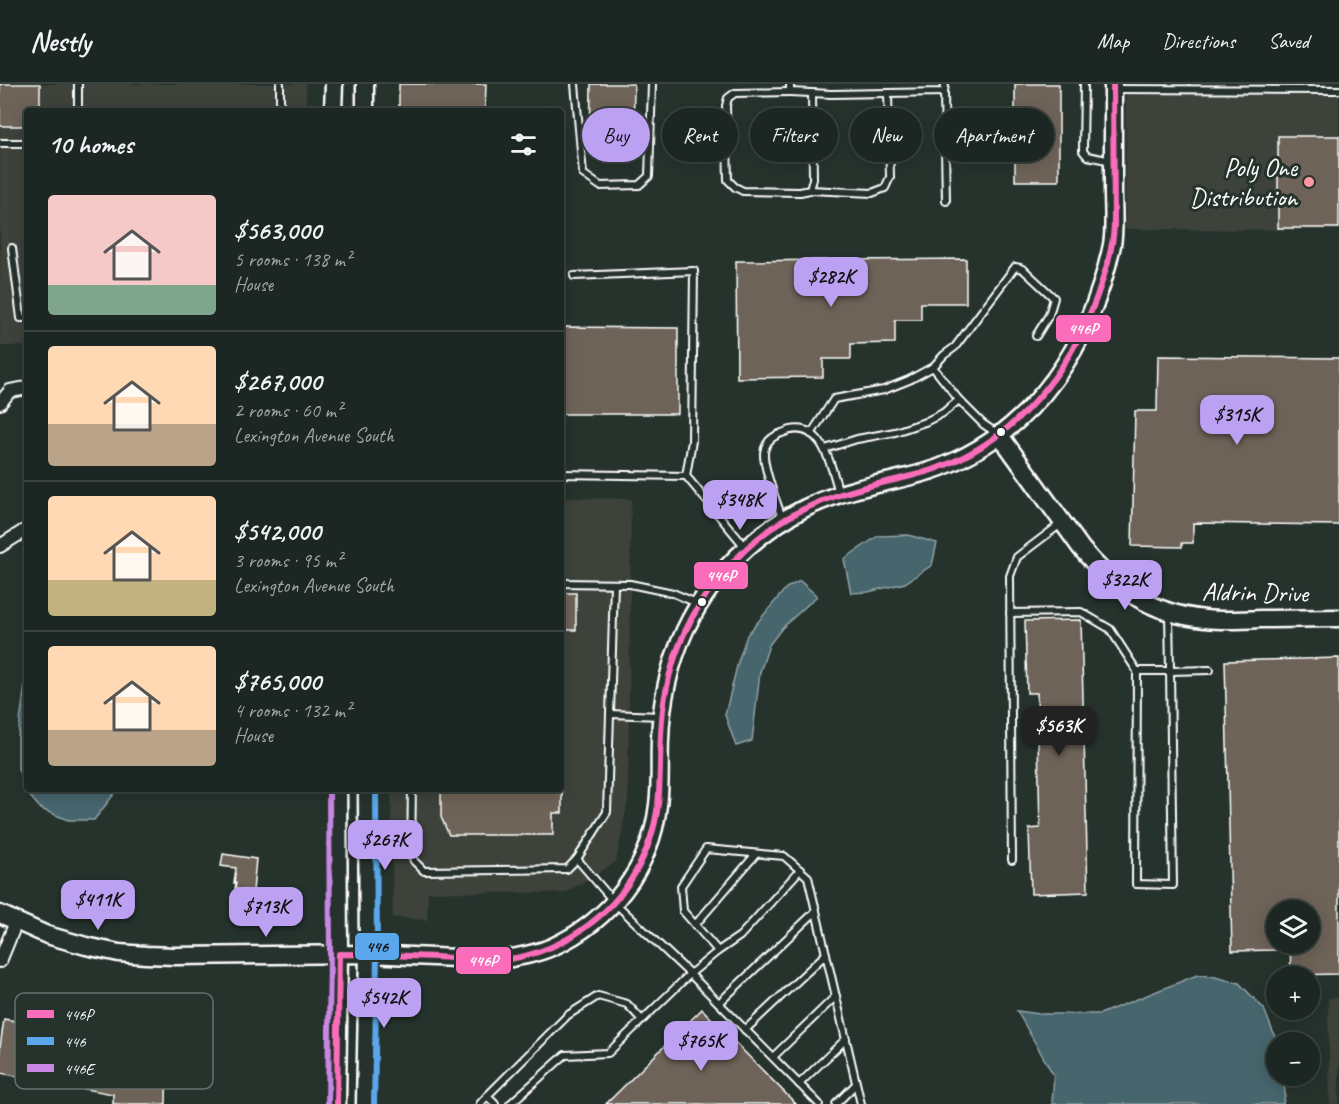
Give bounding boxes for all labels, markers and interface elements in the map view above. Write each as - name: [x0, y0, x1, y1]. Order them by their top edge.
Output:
- text: Nestly: [30, 24, 91, 59]
- text: Map: [1097, 28, 1129, 54]
- text: Directions: [1162, 28, 1235, 54]
- text: Saved: [1268, 28, 1309, 54]
- chip: Buy: [582, 108, 650, 162]
- chip: Rent: [662, 108, 738, 162]
- chip: Filters: [750, 108, 838, 162]
- chip: New: [850, 108, 922, 162]
- chip: Apartment: [934, 108, 1054, 162]
- text: 10 homes: [48, 128, 133, 161]
- icon: filters: [507, 128, 540, 161]
- place label: Poly One Distribution: [1190, 151, 1299, 214]
- marker: Poly One Distribution: [1302, 175, 1316, 189]
- text: $563,000: [234, 214, 321, 247]
- icon: home: [96, 219, 168, 291]
- text: 5 rooms · 138 m²: [234, 247, 351, 272]
- pin: $282K: [789, 257, 873, 308]
- text: $282K: [808, 264, 854, 289]
- text: House: [234, 272, 273, 297]
- line badge: 446P: [1055, 314, 1112, 343]
- text: 446P: [1068, 319, 1100, 339]
- text: $267,000: [234, 365, 322, 398]
- icon: home: [96, 370, 168, 442]
- pin: $315K: [1195, 395, 1279, 446]
- text: 2 rooms · 60 m²: [234, 398, 342, 423]
- text: $315K: [1214, 402, 1260, 427]
- text: Lexington Avenue South: [234, 423, 394, 448]
- unlabelled marker: [995, 426, 1007, 438]
- pin: $348K: [698, 480, 782, 531]
- text: $348K: [717, 487, 763, 512]
- text: $542,000: [234, 515, 321, 548]
- icon: home: [96, 520, 168, 592]
- text: 3 rooms · 95 m²: [234, 548, 342, 573]
- pin: $322K: [1083, 560, 1167, 611]
- line badge: 446P: [693, 561, 749, 590]
- text: 446P: [706, 566, 738, 586]
- text: $322K: [1102, 567, 1148, 592]
- text: Lexington Avenue South: [234, 573, 394, 598]
- street label: Aldrin Drive: [1202, 575, 1310, 610]
- unlabelled marker: [696, 596, 708, 608]
- text: $765,000: [234, 665, 321, 698]
- icon: home: [96, 670, 168, 742]
- text: 4 rooms · 132 m²: [234, 698, 351, 723]
- pin: $563K: [1017, 706, 1101, 757]
- text: $563K: [1036, 713, 1082, 738]
- text: House: [234, 723, 273, 748]
- pin: $267K: [343, 820, 427, 871]
- text: $267K: [362, 827, 408, 852]
- pin: $411K: [56, 880, 140, 931]
- text: $411K: [75, 887, 121, 912]
- pin: $713K: [224, 887, 308, 938]
- text: $713K: [243, 894, 289, 919]
- map controls: [1266, 900, 1320, 1086]
- button: layers: [1266, 900, 1320, 954]
- line badge: 446: [354, 932, 400, 961]
- text: 446: [366, 937, 389, 957]
- line badge: 446P: [455, 946, 512, 975]
- text: 446P: [468, 951, 500, 971]
- button: +: [1266, 966, 1320, 1020]
- pin: $542K: [342, 978, 426, 1029]
- text: $542K: [361, 985, 407, 1010]
- legend: [15, 993, 213, 1089]
- text: 446P: [64, 1005, 96, 1025]
- pin: $765K: [659, 1021, 743, 1072]
- text: $765K: [678, 1028, 724, 1053]
- text: 446: [64, 1032, 86, 1052]
- button: −: [1266, 1032, 1320, 1086]
- text: 446E: [64, 1059, 97, 1079]

